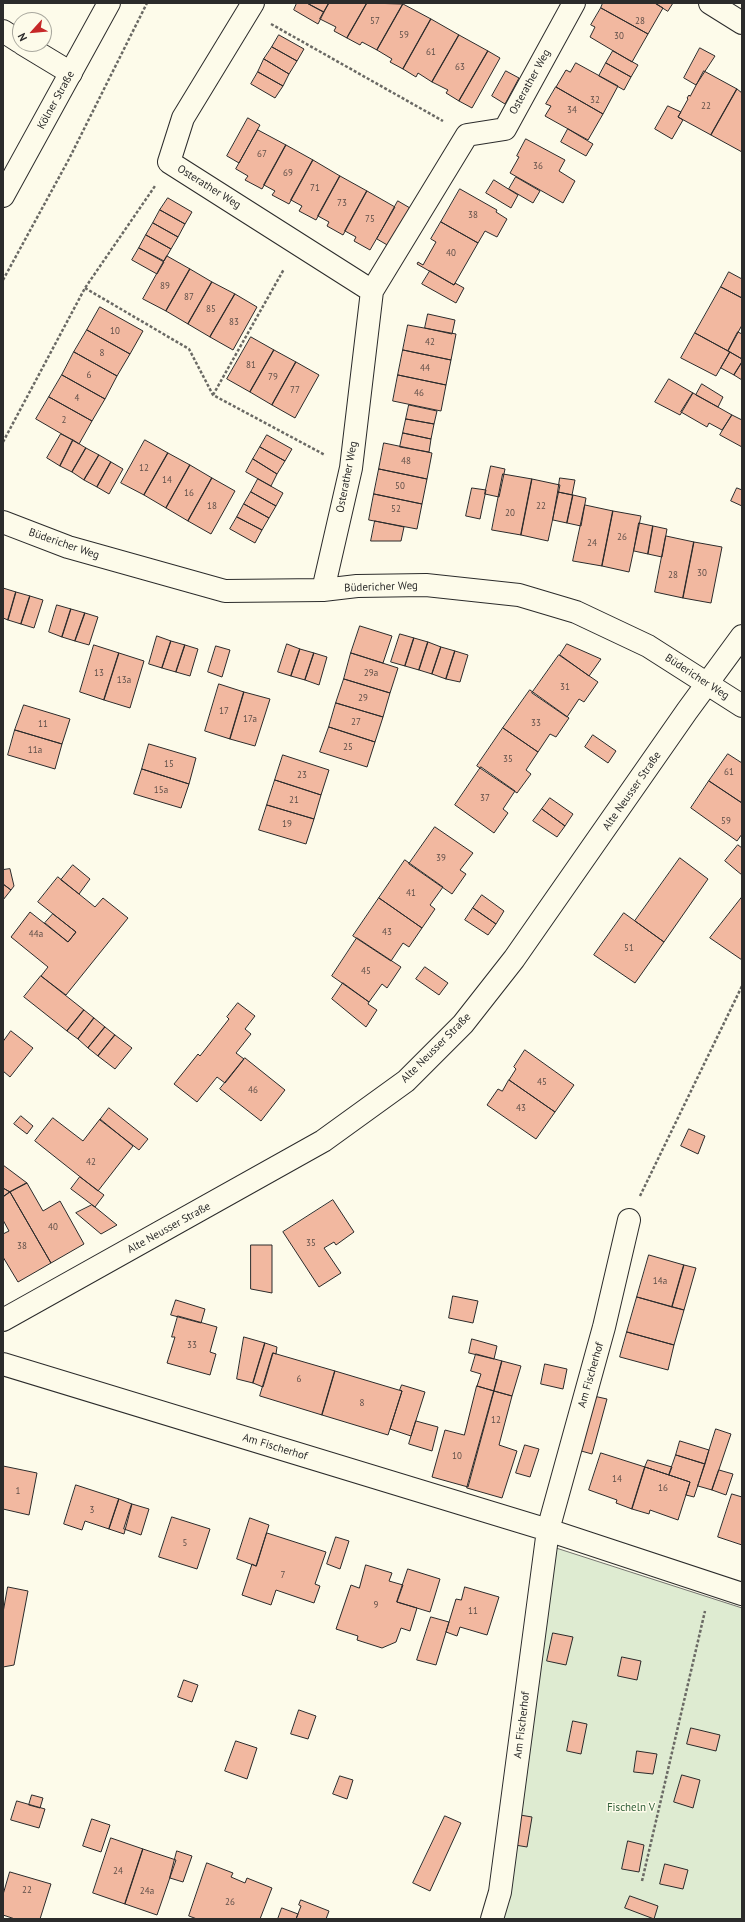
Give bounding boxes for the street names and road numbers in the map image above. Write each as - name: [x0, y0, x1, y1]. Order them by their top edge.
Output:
- street label: Osterather Weg: [507, 47, 553, 117]
- street label: Kölner Straße: [35, 69, 77, 131]
- street label: Osterather Weg: [175, 162, 243, 212]
- street label: Osterather Weg: [334, 440, 360, 514]
- street label: Büdericher Weg: [27, 526, 101, 562]
- street label: Büdericher Weg: [344, 579, 418, 595]
- street label: Büdericher Weg: [662, 651, 732, 703]
- street label: Alte Neusser Straße: [600, 749, 664, 833]
- street label: Alte Neusser Straße: [398, 1010, 474, 1086]
- street label: Alte Neusser Straße: [125, 1200, 213, 1256]
- street label: Am Fischerhof: [575, 1341, 607, 1409]
- street label: Am Fischerhof: [241, 1431, 309, 1463]
- street label: Am Fischerhof: [511, 1691, 533, 1759]

